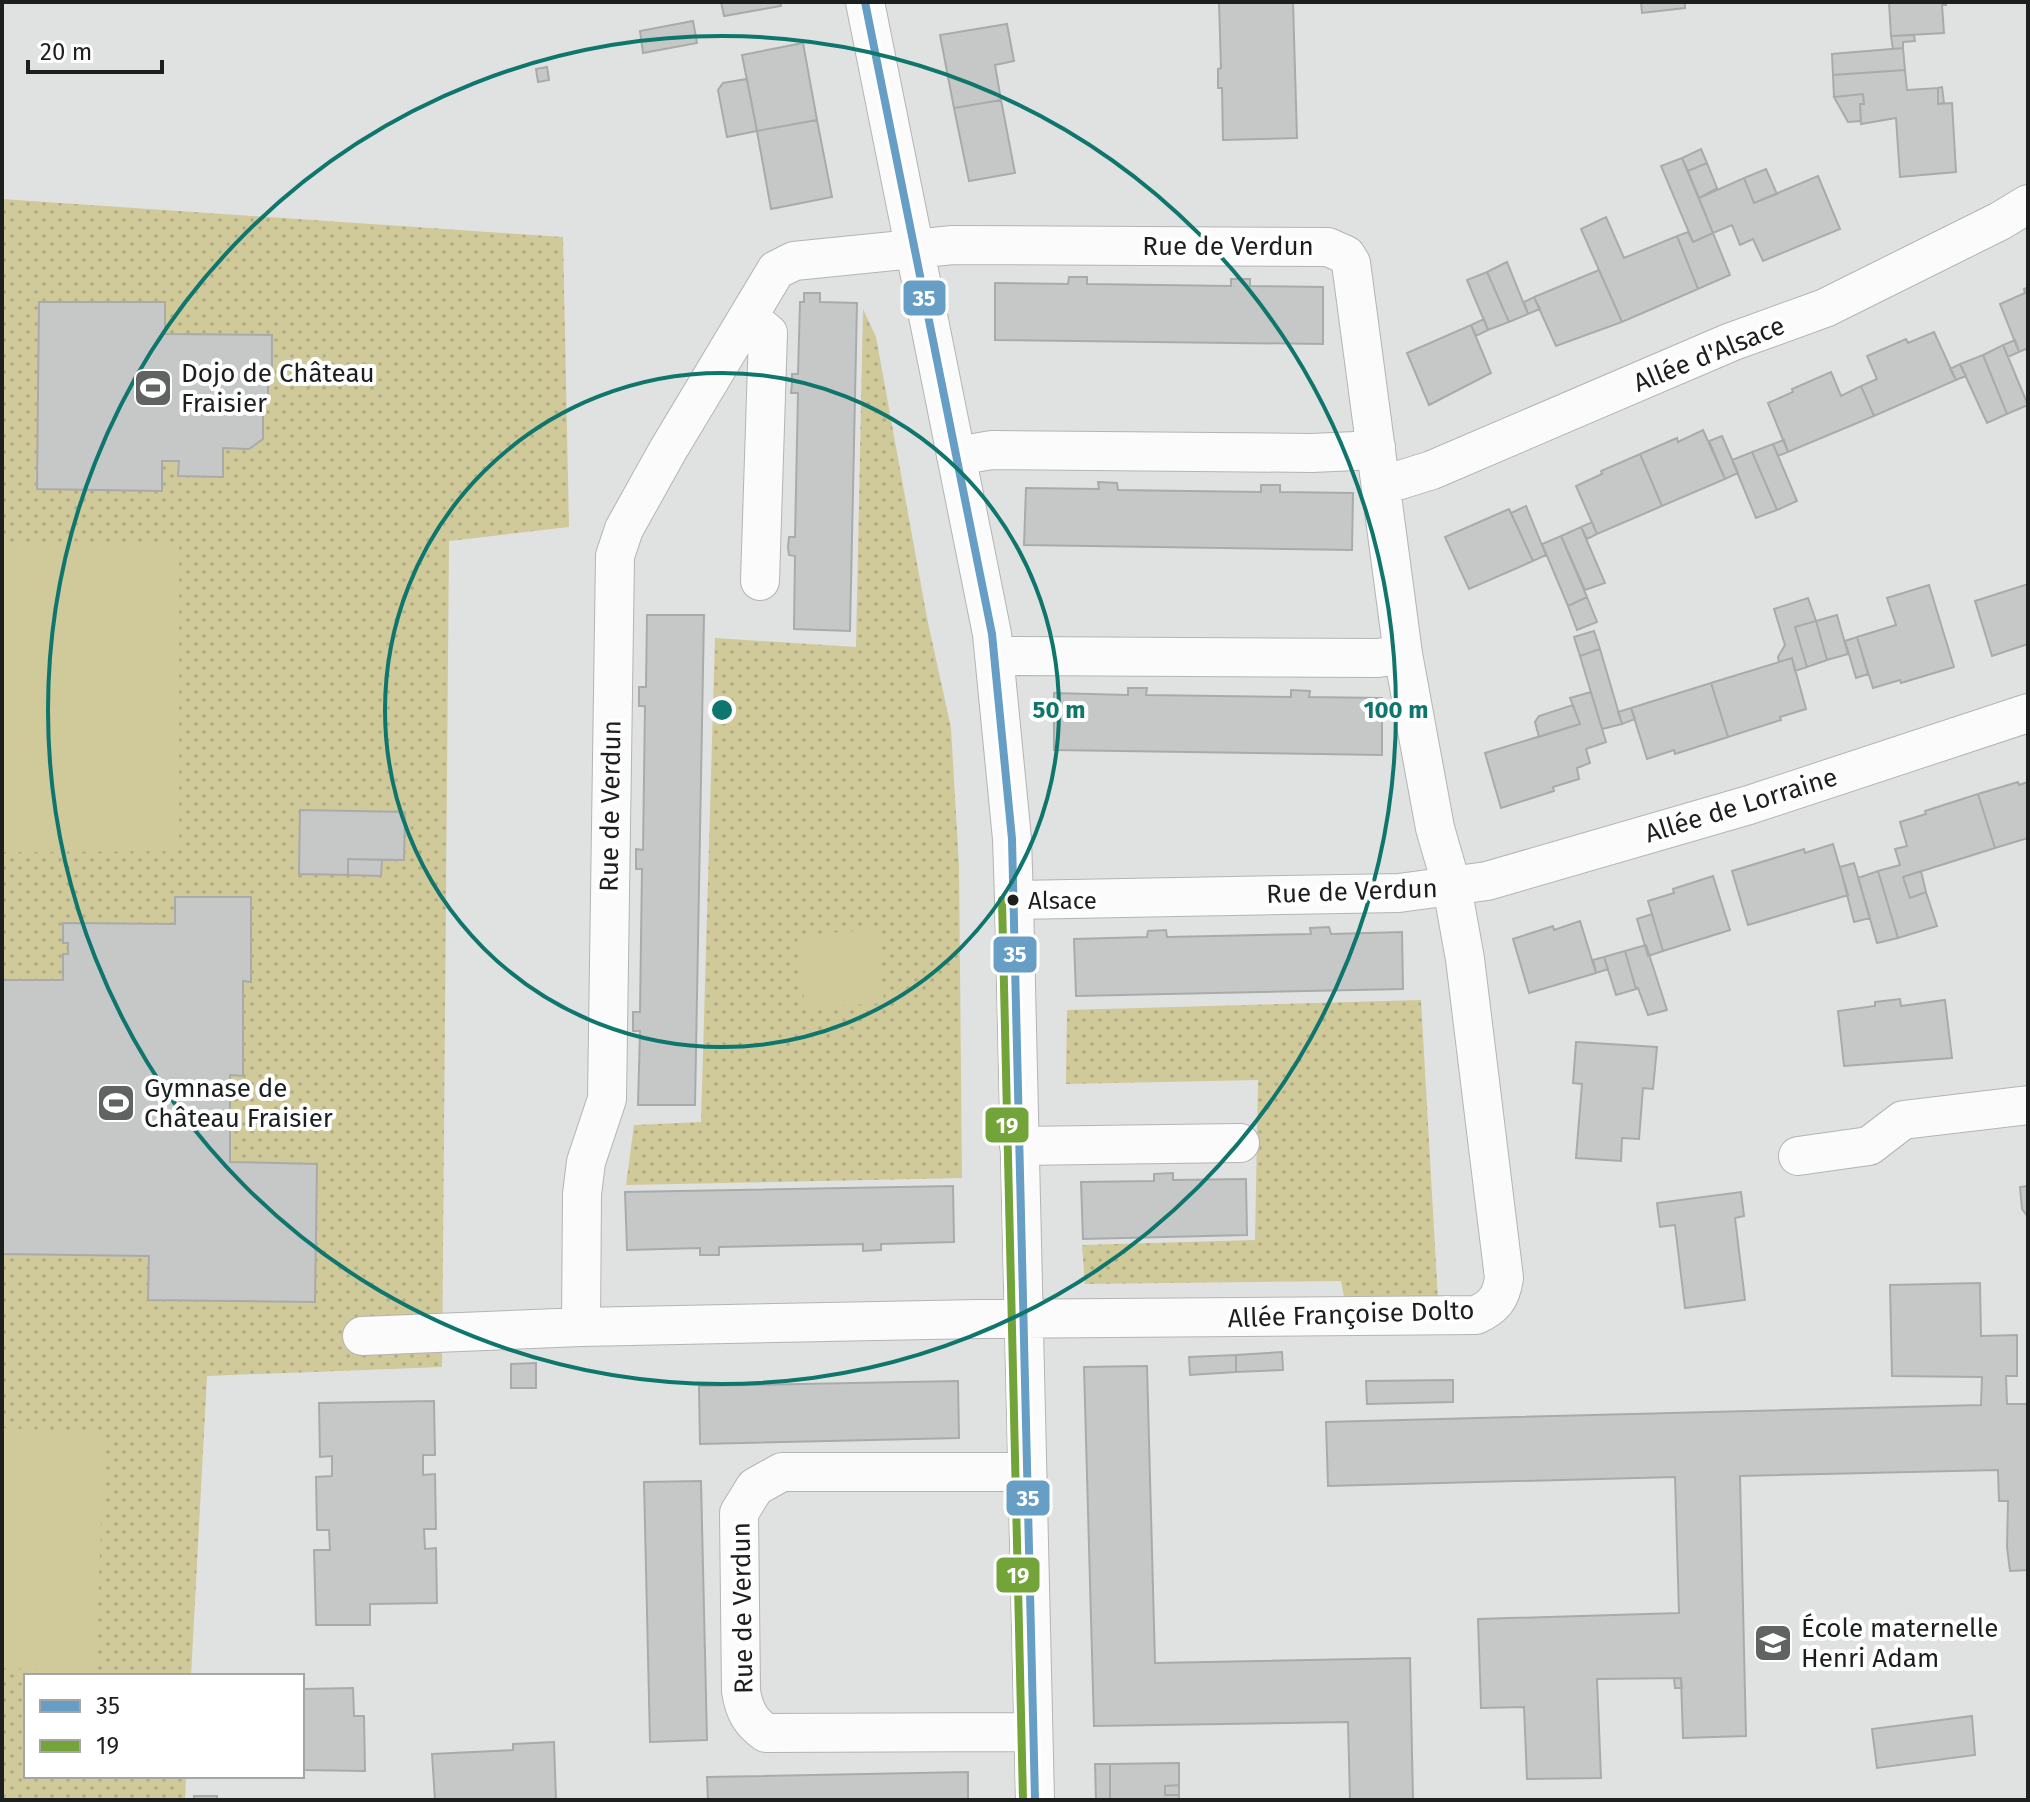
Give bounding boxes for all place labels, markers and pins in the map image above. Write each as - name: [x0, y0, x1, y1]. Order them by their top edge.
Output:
- place label: Dojo de Château Fraisier: [181, 358, 375, 419]
- sports icon: Dojo de Château Fraisier: [132, 367, 174, 409]
- centre of rings: [708, 696, 736, 724]
- place label: Alsace: [1028, 887, 1097, 915]
- marker: Alsace: [1005, 892, 1021, 908]
- place label: Gymnase de Château Fraisier: [144, 1073, 333, 1134]
- sports icon: Gymnase de Château Fraisier: [95, 1082, 137, 1124]
- place label: École maternelle Henri Adam: [1801, 1613, 1998, 1674]
- school or university icon: École maternelle Henri Adam: [1752, 1622, 1794, 1664]

